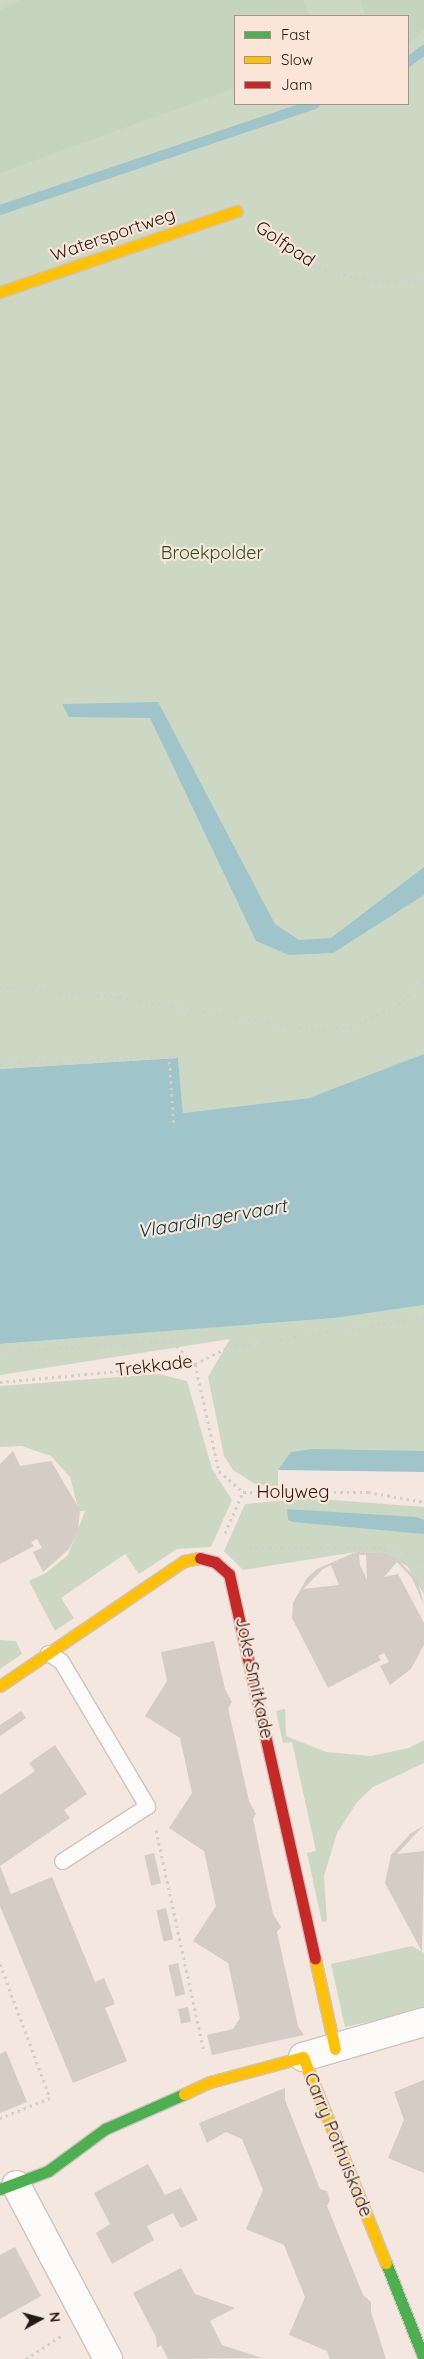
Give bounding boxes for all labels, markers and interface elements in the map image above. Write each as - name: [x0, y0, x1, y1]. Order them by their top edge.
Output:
- legend: [234, 15, 409, 105]
- text: Fast: [281, 25, 310, 44]
- text: Slow: [281, 50, 313, 69]
- text: Jam: [281, 75, 312, 94]
- street label: Watersportweg: [48, 204, 178, 266]
- street label: Golfpad: [251, 216, 319, 272]
- park label: Broekpolder: [161, 542, 263, 564]
- water label: Vlaardingervaart: [136, 1195, 288, 1243]
- street label: Trekkade: [114, 1351, 194, 1381]
- street label: Holyweg: [257, 1481, 329, 1503]
- street label: Joke Smitkade: [231, 1615, 277, 1741]
- street label: Carry Pothuiskade: [299, 2070, 377, 2220]
- north arrow: [15, 2294, 65, 2344]
- text: N: [45, 2311, 64, 2323]

